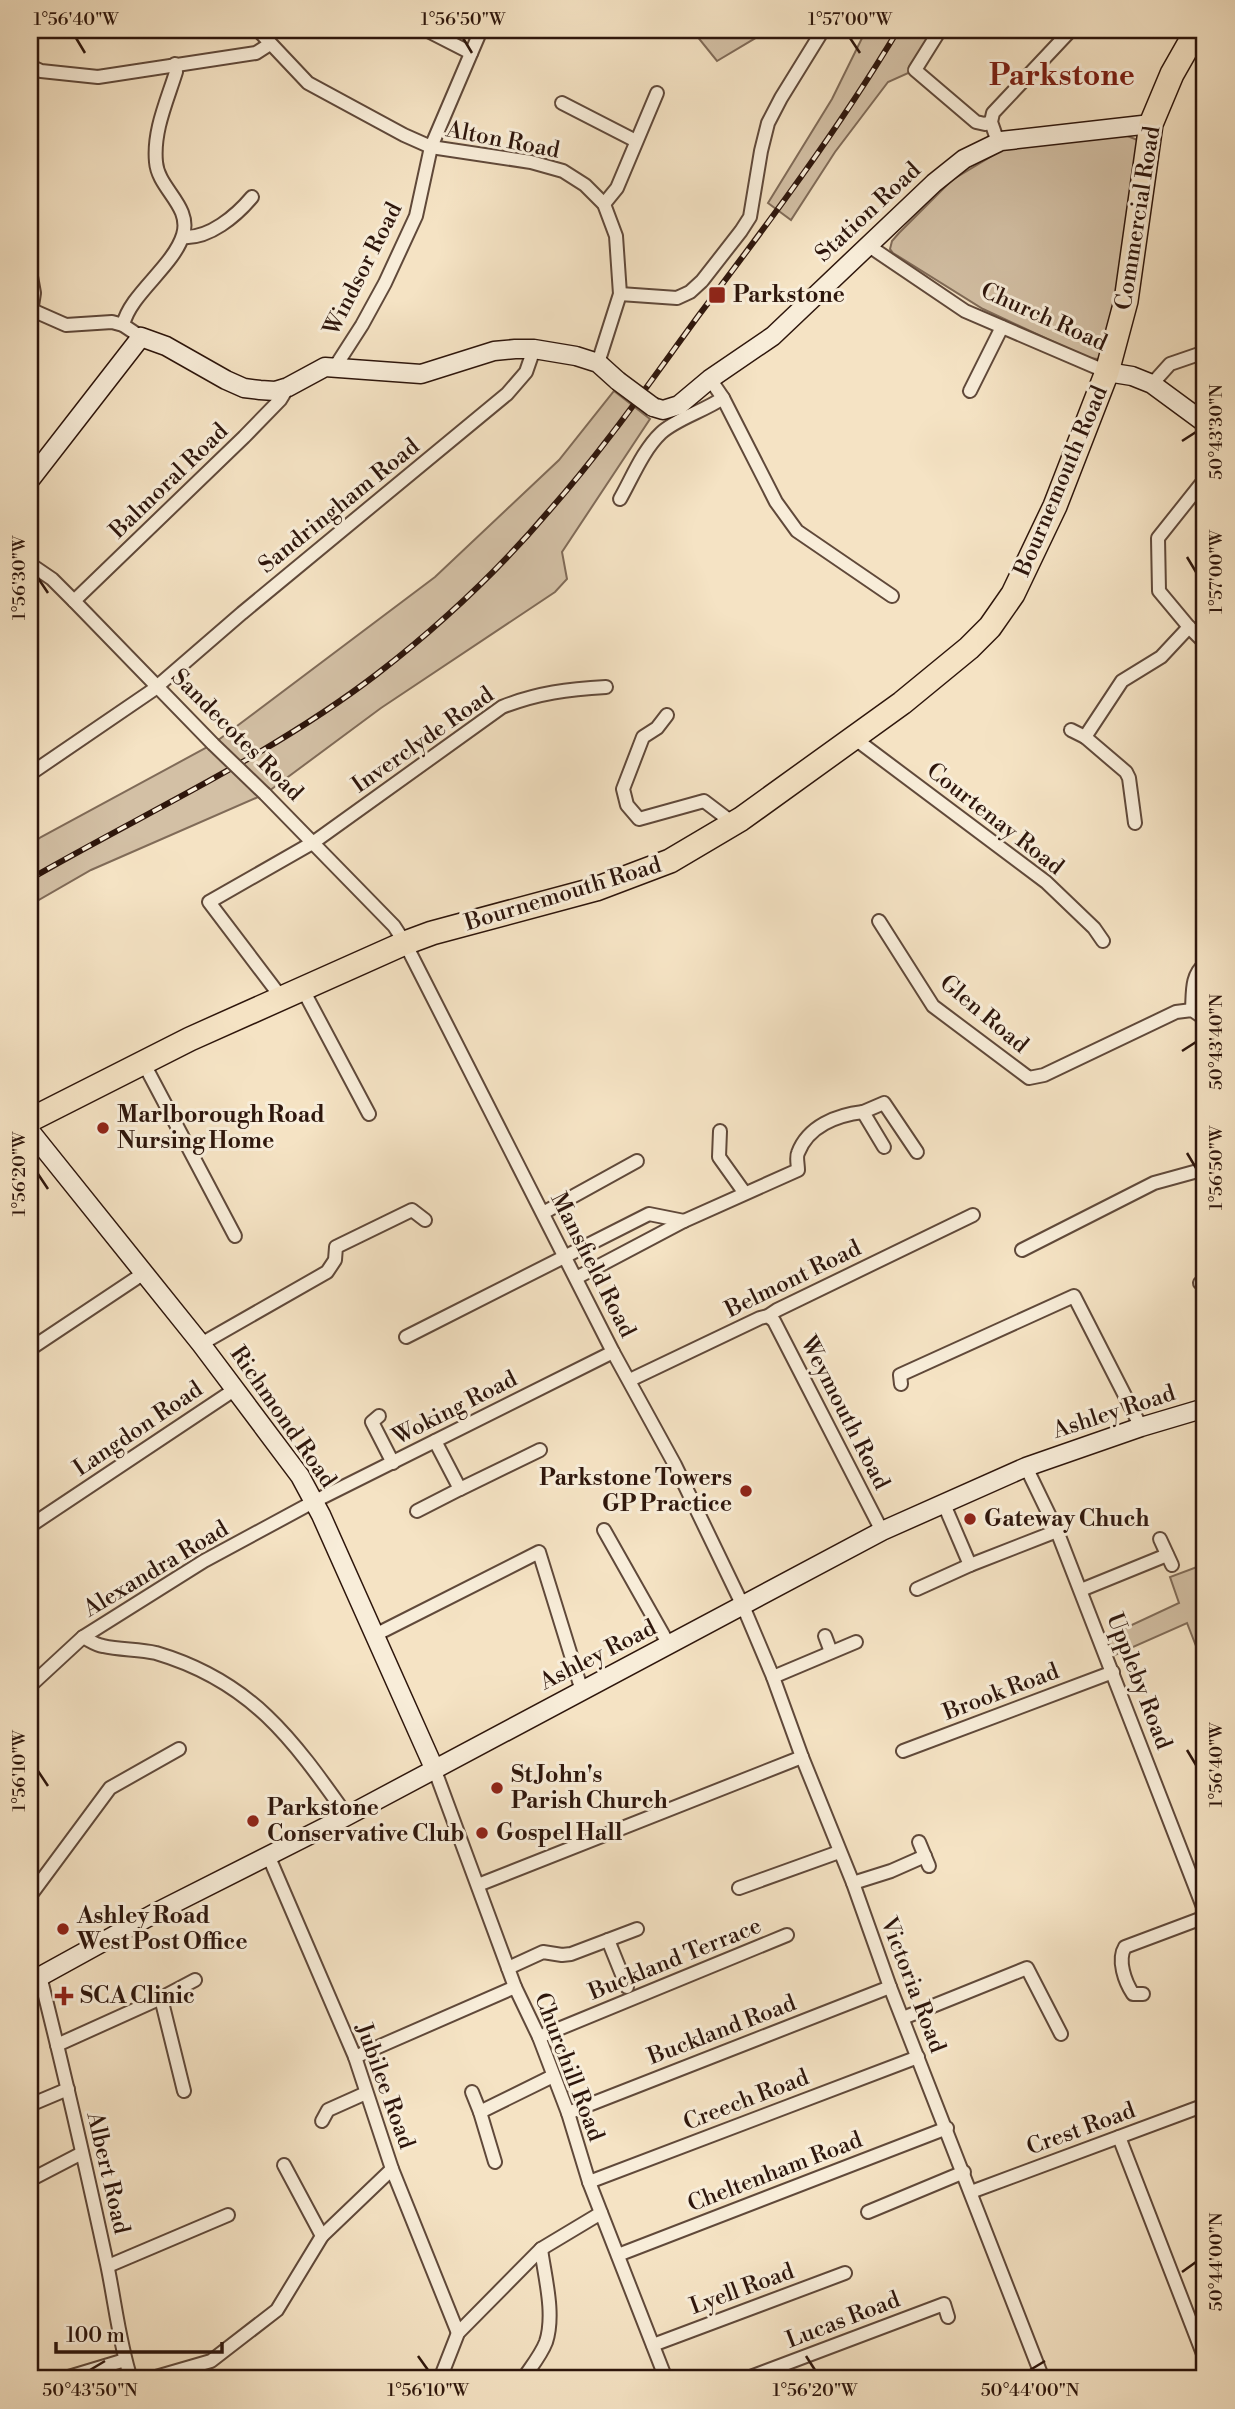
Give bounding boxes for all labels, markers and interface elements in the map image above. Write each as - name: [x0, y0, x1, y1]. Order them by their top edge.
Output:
- text: 1°56'40"W: [33, 8, 119, 31]
- text: 1°56'50"W: [421, 8, 506, 31]
- text: 1°57'00"W: [808, 8, 893, 31]
- district label: Parkstone: [989, 57, 1135, 95]
- street label: Alton Road: [443, 115, 562, 165]
- street label: Commercial Road: [1110, 124, 1166, 312]
- street label: Station Road: [810, 156, 926, 268]
- street label: Windsor Road: [317, 198, 408, 341]
- street label: Church Road: [976, 277, 1112, 357]
- place label: Parkstone: [733, 281, 845, 309]
- marker: Parkstone: [707, 285, 727, 305]
- street label: Bournemouth Road: [1008, 382, 1114, 581]
- text: 50°43'30"N: [1205, 384, 1228, 480]
- street label: Balmoral Road: [103, 417, 234, 545]
- street label: Sandringham Road: [253, 433, 425, 579]
- text: 1°57'00"W: [1205, 529, 1228, 614]
- text: 1°56'30"W: [8, 535, 31, 620]
- street label: Sandecotes Road: [165, 663, 309, 807]
- street label: Inverclyde Road: [347, 681, 499, 799]
- street label: Courtenay Road: [921, 757, 1069, 881]
- street label: Bournemouth Road: [460, 851, 665, 938]
- street label: Glen Road: [934, 969, 1034, 1059]
- text: 50°43'40"N: [1205, 993, 1228, 1090]
- place label: Marlborough Road Nursing Home: [117, 1101, 325, 1155]
- marker: Marlborough Road Nursing Home: [95, 1120, 111, 1136]
- text: 1°56'50"W: [1205, 1125, 1228, 1210]
- text: 1°56'20"W: [8, 1131, 31, 1216]
- street label: Mansfield Road: [544, 1188, 642, 1342]
- street label: Belmont Road: [720, 1234, 865, 1324]
- street label: Weymouth Road: [794, 1331, 896, 1494]
- street label: Richmond Road: [224, 1341, 342, 1493]
- street label: Woking Road: [387, 1365, 522, 1452]
- street label: Langdon Road: [68, 1375, 208, 1483]
- street label: Ashley Road: [1048, 1379, 1179, 1445]
- place label: Parkstone Towers GP Practice: [539, 1464, 732, 1518]
- marker: Parkstone Towers GP Practice: [738, 1483, 754, 1499]
- place label: Gateway Chuch: [984, 1505, 1149, 1533]
- marker: Gateway Chuch: [962, 1511, 978, 1527]
- street label: Alexandra Road: [78, 1515, 234, 1624]
- street label: Uppleby Road: [1100, 1609, 1178, 1753]
- street label: Ashley Road: [534, 1614, 661, 1697]
- street label: Brook Road: [938, 1657, 1063, 1727]
- text: 1°56'40"W: [1205, 1722, 1228, 1808]
- text: 1°56'10"W: [8, 1729, 31, 1812]
- place label: St John's Parish Church: [511, 1761, 668, 1815]
- marker: St John's Parish Church: [489, 1780, 505, 1796]
- place label: Parkstone Conservative Club: [267, 1794, 465, 1848]
- marker: Parkstone Conservative Club: [245, 1813, 261, 1829]
- place label: Gospel Hall: [496, 1819, 623, 1847]
- marker: Gospel Hall: [474, 1825, 490, 1841]
- place label: Ashley Road West Post Office: [76, 1902, 248, 1956]
- street label: Buckland Terrace: [584, 1912, 765, 2007]
- street label: Victoria Road: [874, 1912, 952, 2057]
- marker: Ashley Road West Post Office: [55, 1921, 71, 1937]
- place label: SCA Clinic: [80, 1982, 195, 2010]
- marker: SCA Clinic: [54, 1986, 74, 2006]
- street label: Churchill Road: [528, 1989, 610, 2145]
- street label: Buckland Road: [643, 1989, 800, 2071]
- street label: Jubilee Road: [349, 2018, 421, 2153]
- street label: Creech Road: [679, 2063, 813, 2137]
- street label: Crest Road: [1023, 2096, 1139, 2162]
- street label: Albert Road: [80, 2108, 136, 2237]
- street label: Cheltenham Road: [684, 2126, 866, 2218]
- text: 50°44'00"N: [1205, 2212, 1228, 2311]
- street label: Lyell Road: [686, 2257, 798, 2321]
- street label: Lucas Road: [782, 2285, 904, 2355]
- scale bar: [56, 2311, 222, 2355]
- text: 100 m: [66, 2323, 125, 2349]
- text: 50°43'50"N: [42, 2379, 138, 2402]
- text: 1°56'10"W: [387, 2379, 470, 2402]
- text: 1°56'20"W: [773, 2379, 858, 2402]
- text: 50°44'00"N: [981, 2379, 1080, 2402]

